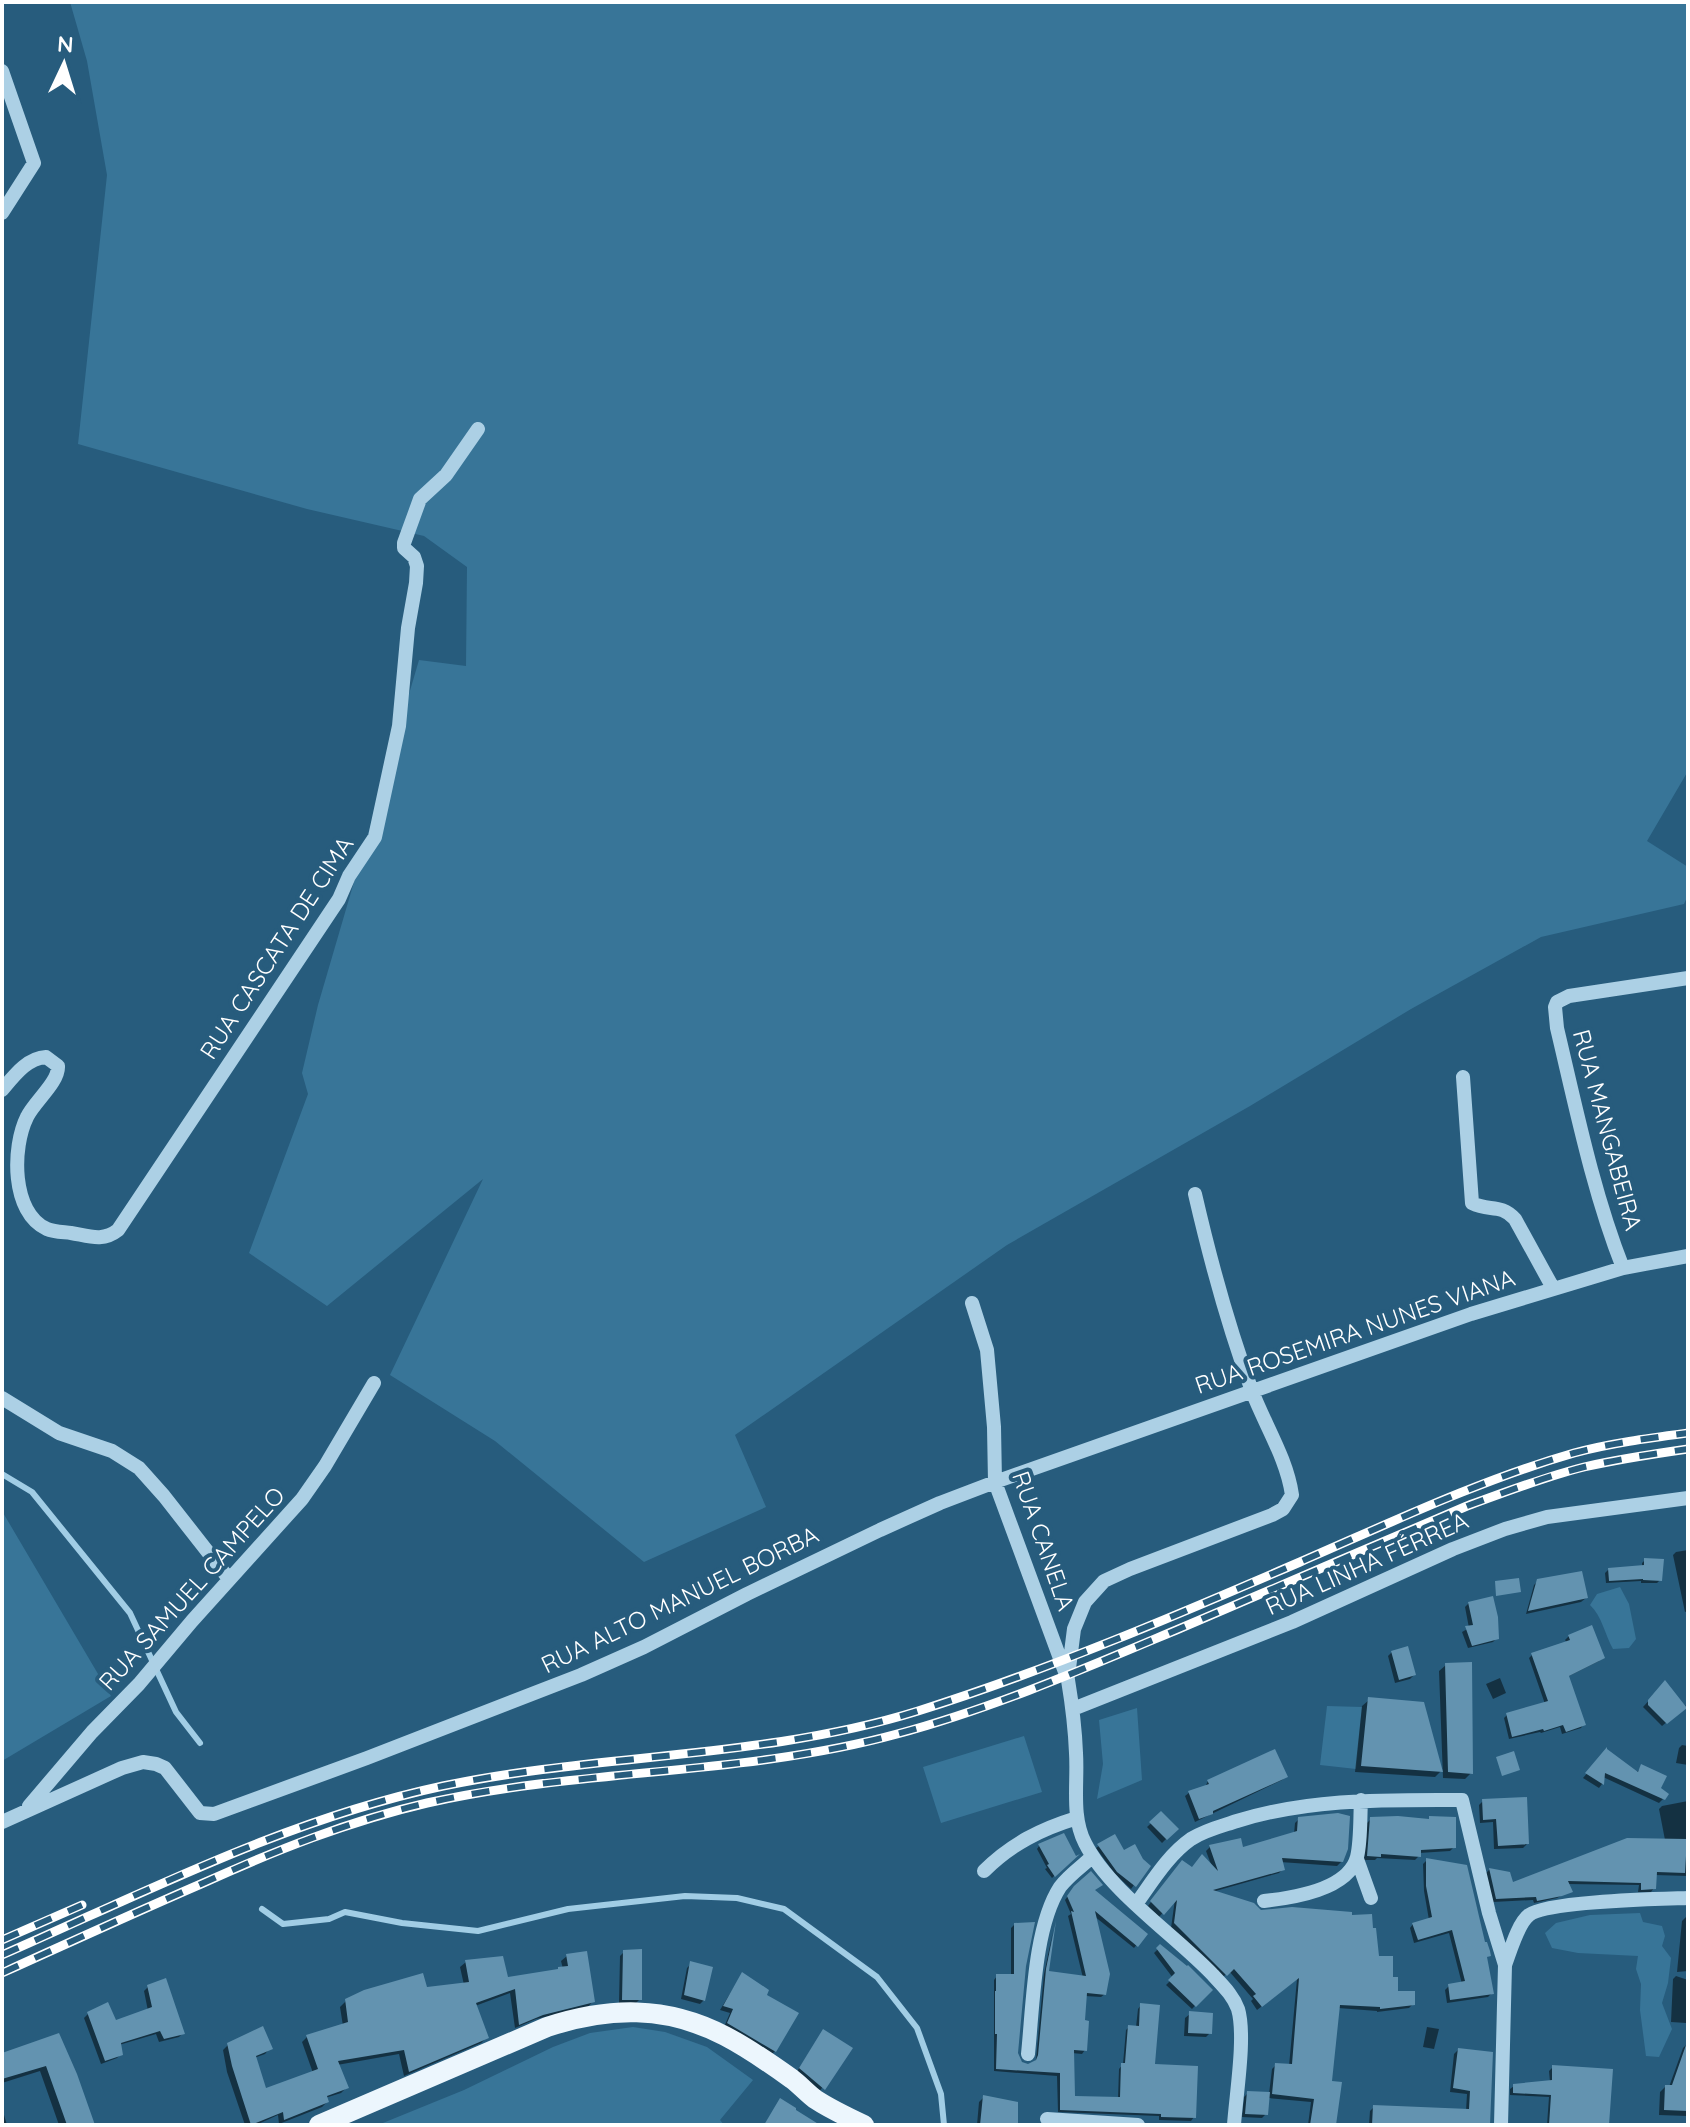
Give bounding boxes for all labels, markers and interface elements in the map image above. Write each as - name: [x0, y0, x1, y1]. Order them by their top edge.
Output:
- north arrow: [24, 24, 104, 104]
- text: N: [56, 30, 74, 59]
- street label: RUA CASCATA DE CIMA: [193, 830, 359, 1064]
- street label: RUA MANGABEIRA: [1567, 1026, 1649, 1234]
- street label: RUA ROSEMIRA NUNES VIANA: [1191, 1262, 1519, 1400]
- street label: RUA CANELA: [1006, 1467, 1082, 1614]
- street label: RUA SAMUEL CAMPELO: [92, 1480, 291, 1696]
- street label: RUA LINHA FÉRREA: [1260, 1505, 1473, 1621]
- street label: RUA ALTO MANUEL BORBA: [536, 1519, 823, 1679]

